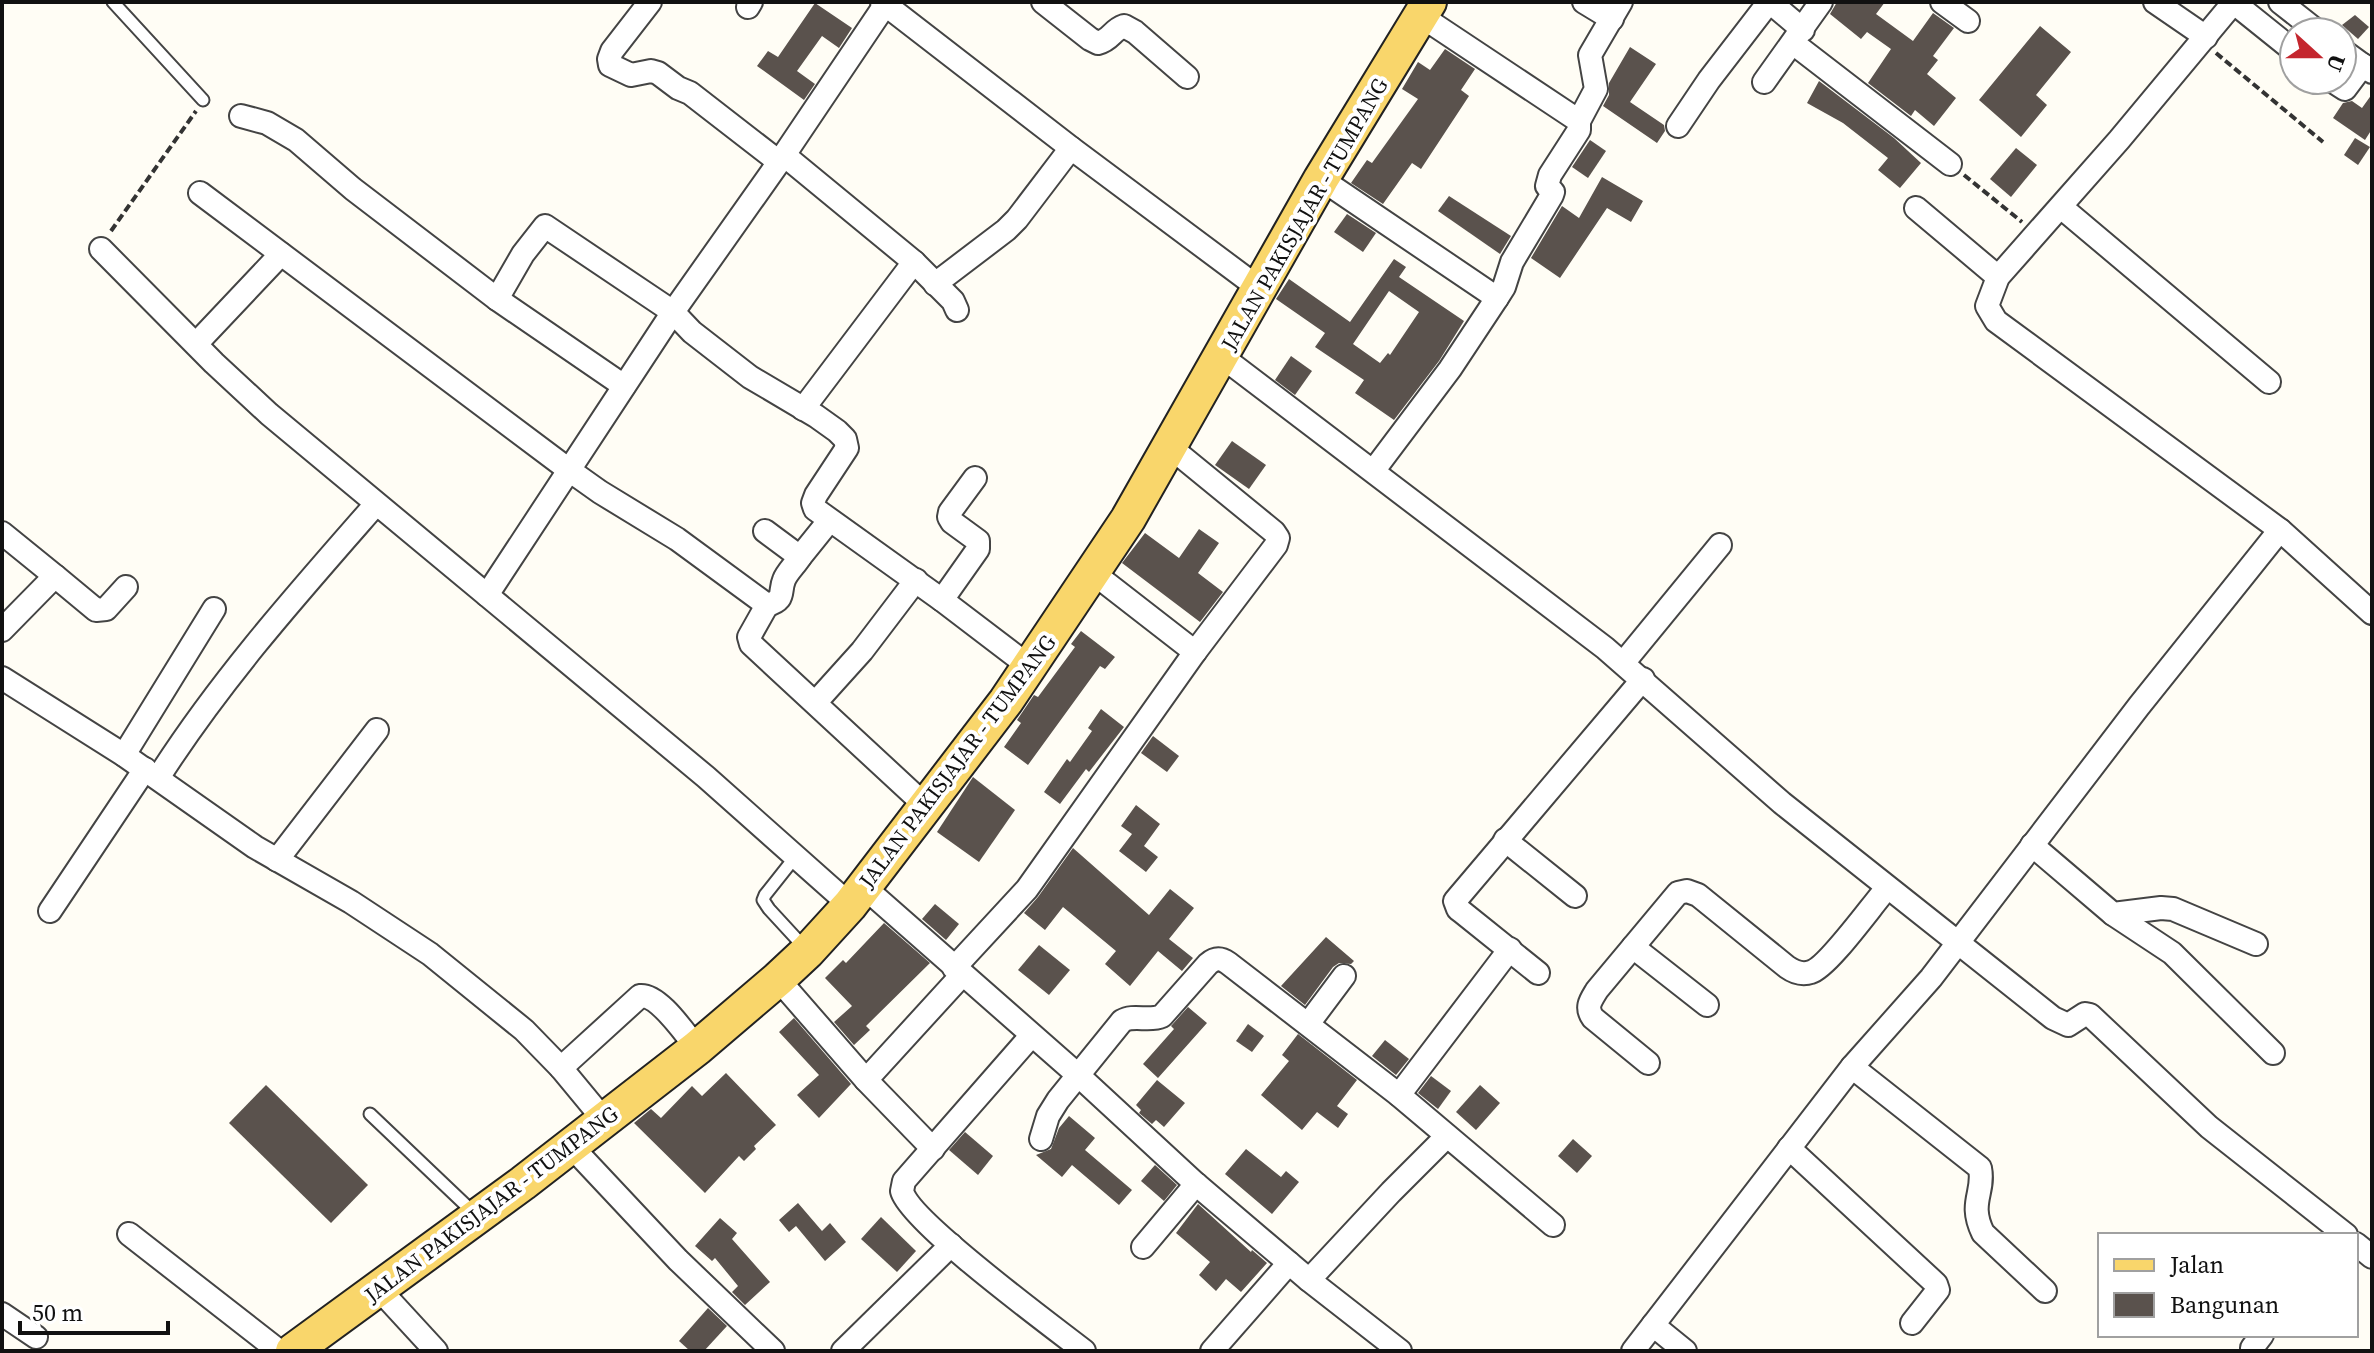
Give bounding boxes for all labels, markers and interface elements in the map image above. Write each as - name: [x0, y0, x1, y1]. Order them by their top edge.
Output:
- north arrow: [2278, 16, 2358, 96]
- text: U: [2320, 50, 2354, 76]
- street label: JALAN PAKISJAJAR - TUMPANG: [1213, 72, 1395, 357]
- street label: JALAN PAKISJAJAR - TUMPANG: [851, 628, 1062, 895]
- street label: JALAN PAKISJAJAR - TUMPANG: [357, 1099, 624, 1310]
- legend: [2098, 1233, 2358, 1337]
- text: Jalan: [2169, 1248, 2224, 1281]
- scale bar: [20, 1285, 168, 1335]
- text: Bangunan: [2170, 1288, 2279, 1321]
- text: 50 m: [32, 1296, 83, 1329]

